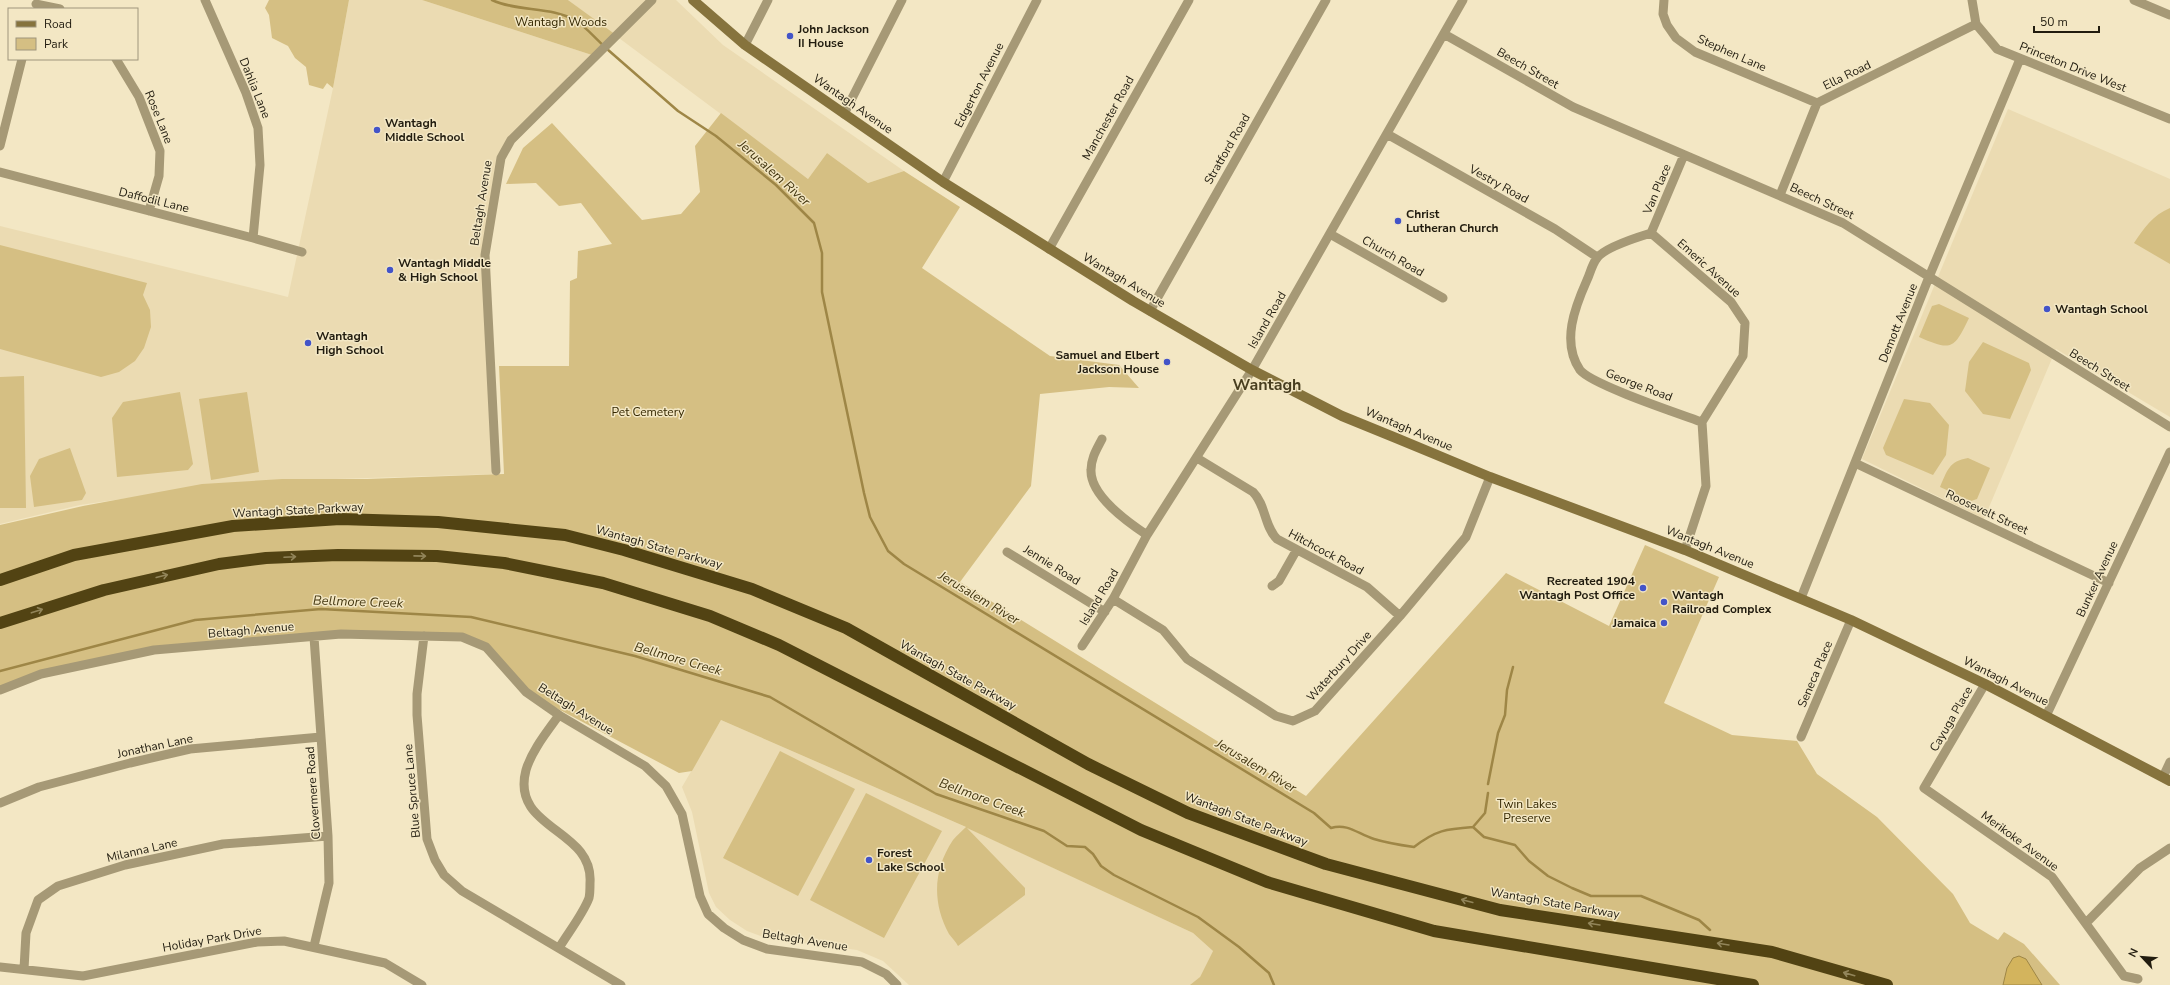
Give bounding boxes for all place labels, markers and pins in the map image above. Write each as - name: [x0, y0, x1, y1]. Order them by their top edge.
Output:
- place label: John Jackson II House: [797, 21, 869, 51]
- marker: John Jackson II House: [785, 31, 795, 41]
- place label: Wantagh Middle School: [385, 115, 464, 145]
- marker: Wantagh Middle School: [372, 125, 382, 135]
- place label: Christ Lutheran Church: [1406, 206, 1499, 236]
- marker: Christ Lutheran Church: [1393, 216, 1403, 226]
- place label: Wantagh Middle & High School: [398, 255, 492, 285]
- marker: Wantagh Middle & High School: [385, 265, 395, 275]
- place label: Wantagh School: [2055, 301, 2148, 317]
- marker: Wantagh School: [2042, 304, 2052, 314]
- place label: Wantagh High School: [316, 328, 384, 358]
- marker: Wantagh High School: [303, 338, 313, 348]
- place label: Samuel and Elbert Jackson House: [1055, 347, 1159, 377]
- marker: Samuel and Elbert Jackson House: [1162, 357, 1172, 367]
- place label: Recreated 1904 Wantagh Post Office: [1519, 573, 1635, 603]
- marker: Recreated 1904 Wantagh Post Office: [1638, 583, 1648, 593]
- place label: Wantagh Railroad Complex: [1672, 587, 1772, 617]
- marker: Wantagh Railroad Complex: [1659, 597, 1669, 607]
- place label: Jamaica: [1612, 615, 1656, 631]
- marker: Jamaica: [1659, 618, 1669, 628]
- place label: Forest Lake School: [877, 845, 944, 875]
- marker: Forest Lake School: [864, 855, 874, 865]

